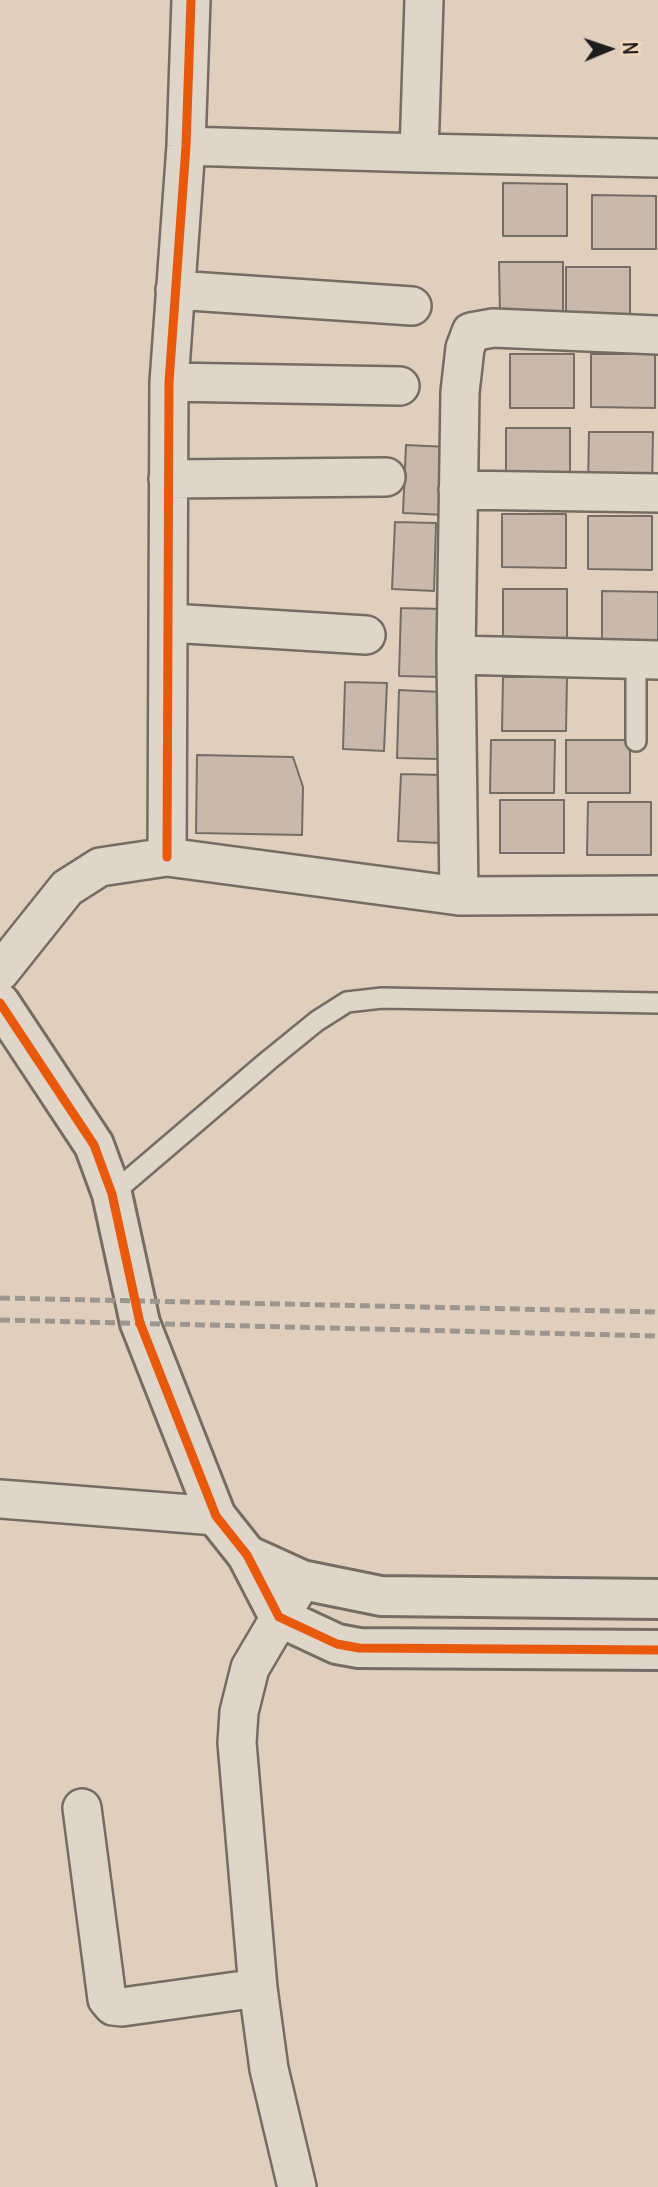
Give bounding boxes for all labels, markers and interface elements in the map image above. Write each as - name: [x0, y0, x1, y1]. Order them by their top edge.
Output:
- north arrow: [574, 14, 644, 84]
- text: N: [618, 41, 642, 55]

